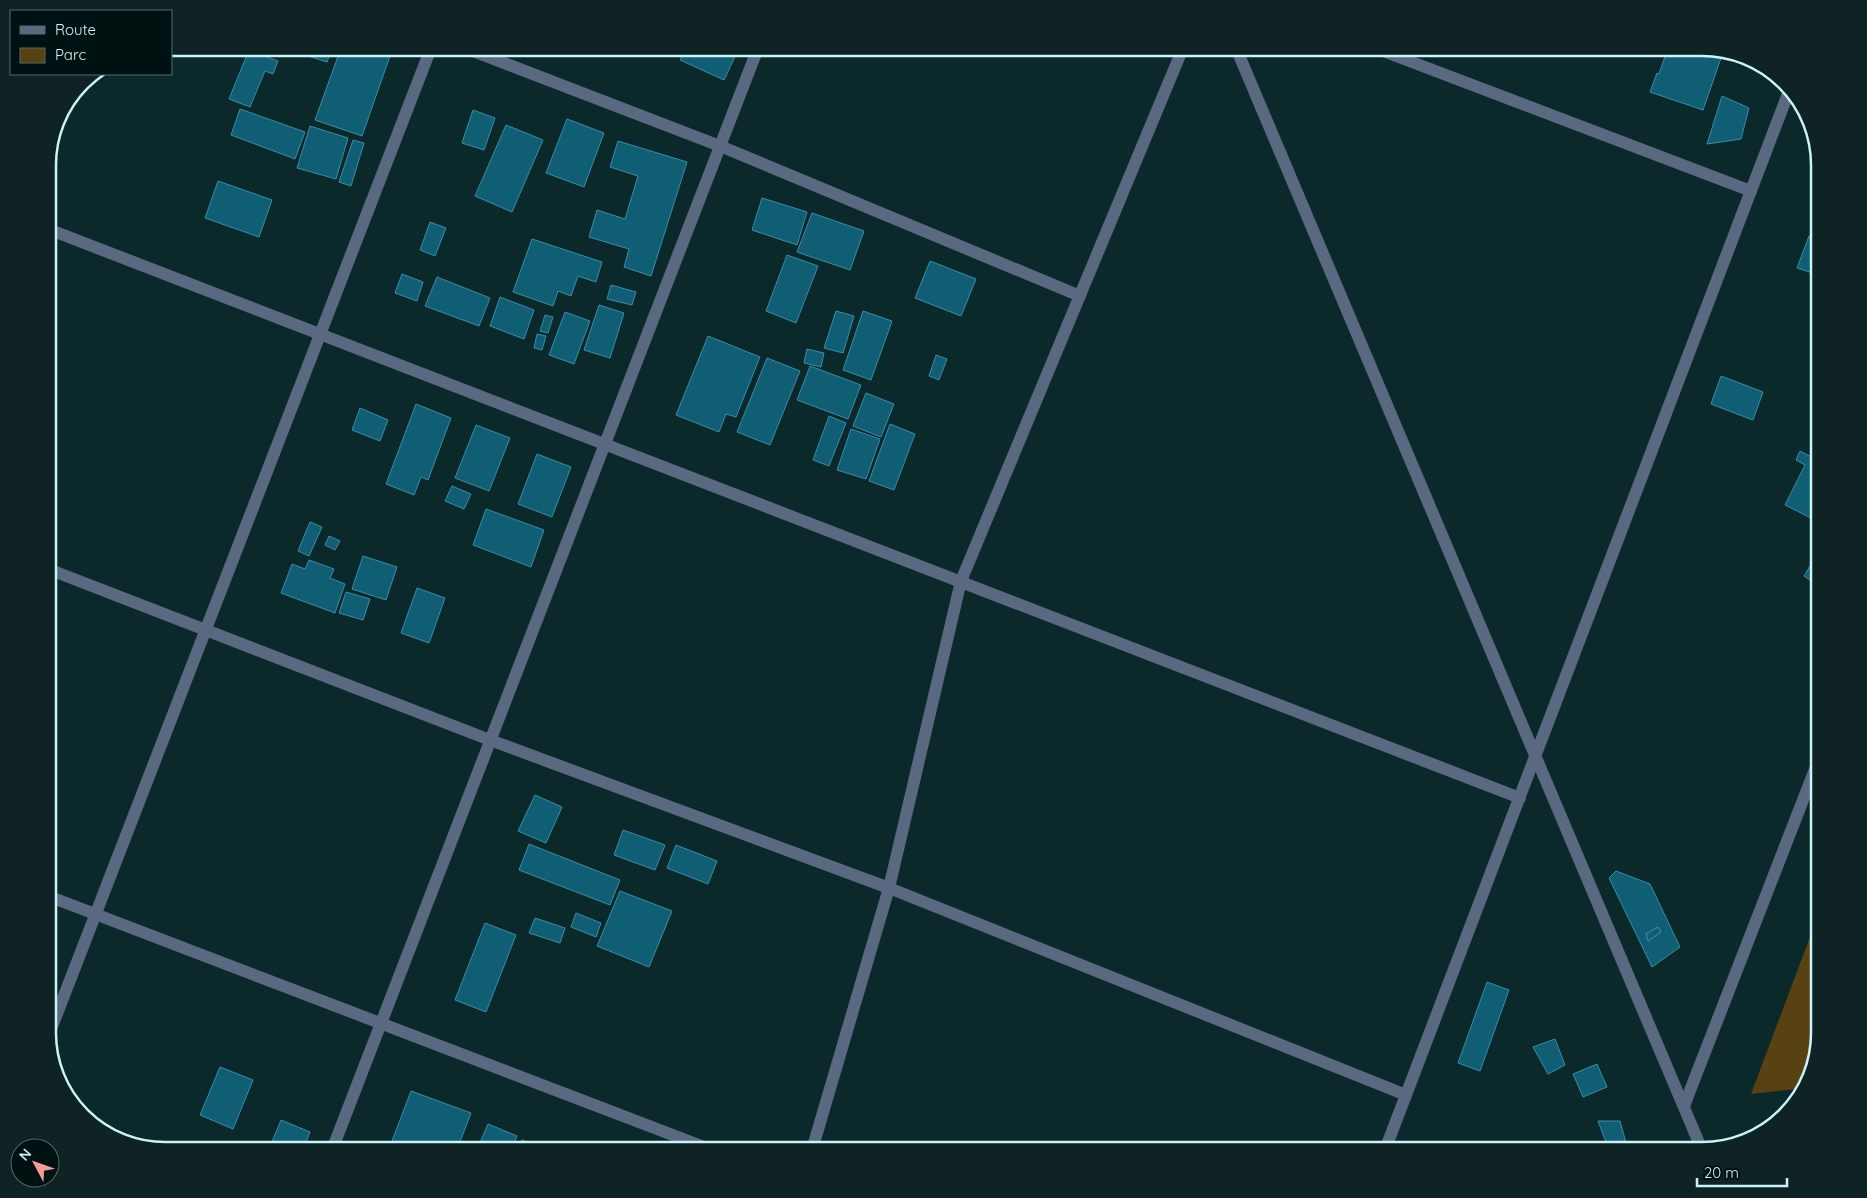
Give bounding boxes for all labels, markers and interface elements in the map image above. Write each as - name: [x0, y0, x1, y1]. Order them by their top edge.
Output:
- legend: [10, 10, 172, 75]
- text: Route: [55, 20, 96, 39]
- text: Parc: [55, 45, 86, 64]
- north arrow: [10, 1138, 60, 1188]
- text: N: [15, 1145, 35, 1164]
- scale bar: [1697, 1156, 1787, 1188]
- text: 20 m: [1704, 1163, 1739, 1182]

